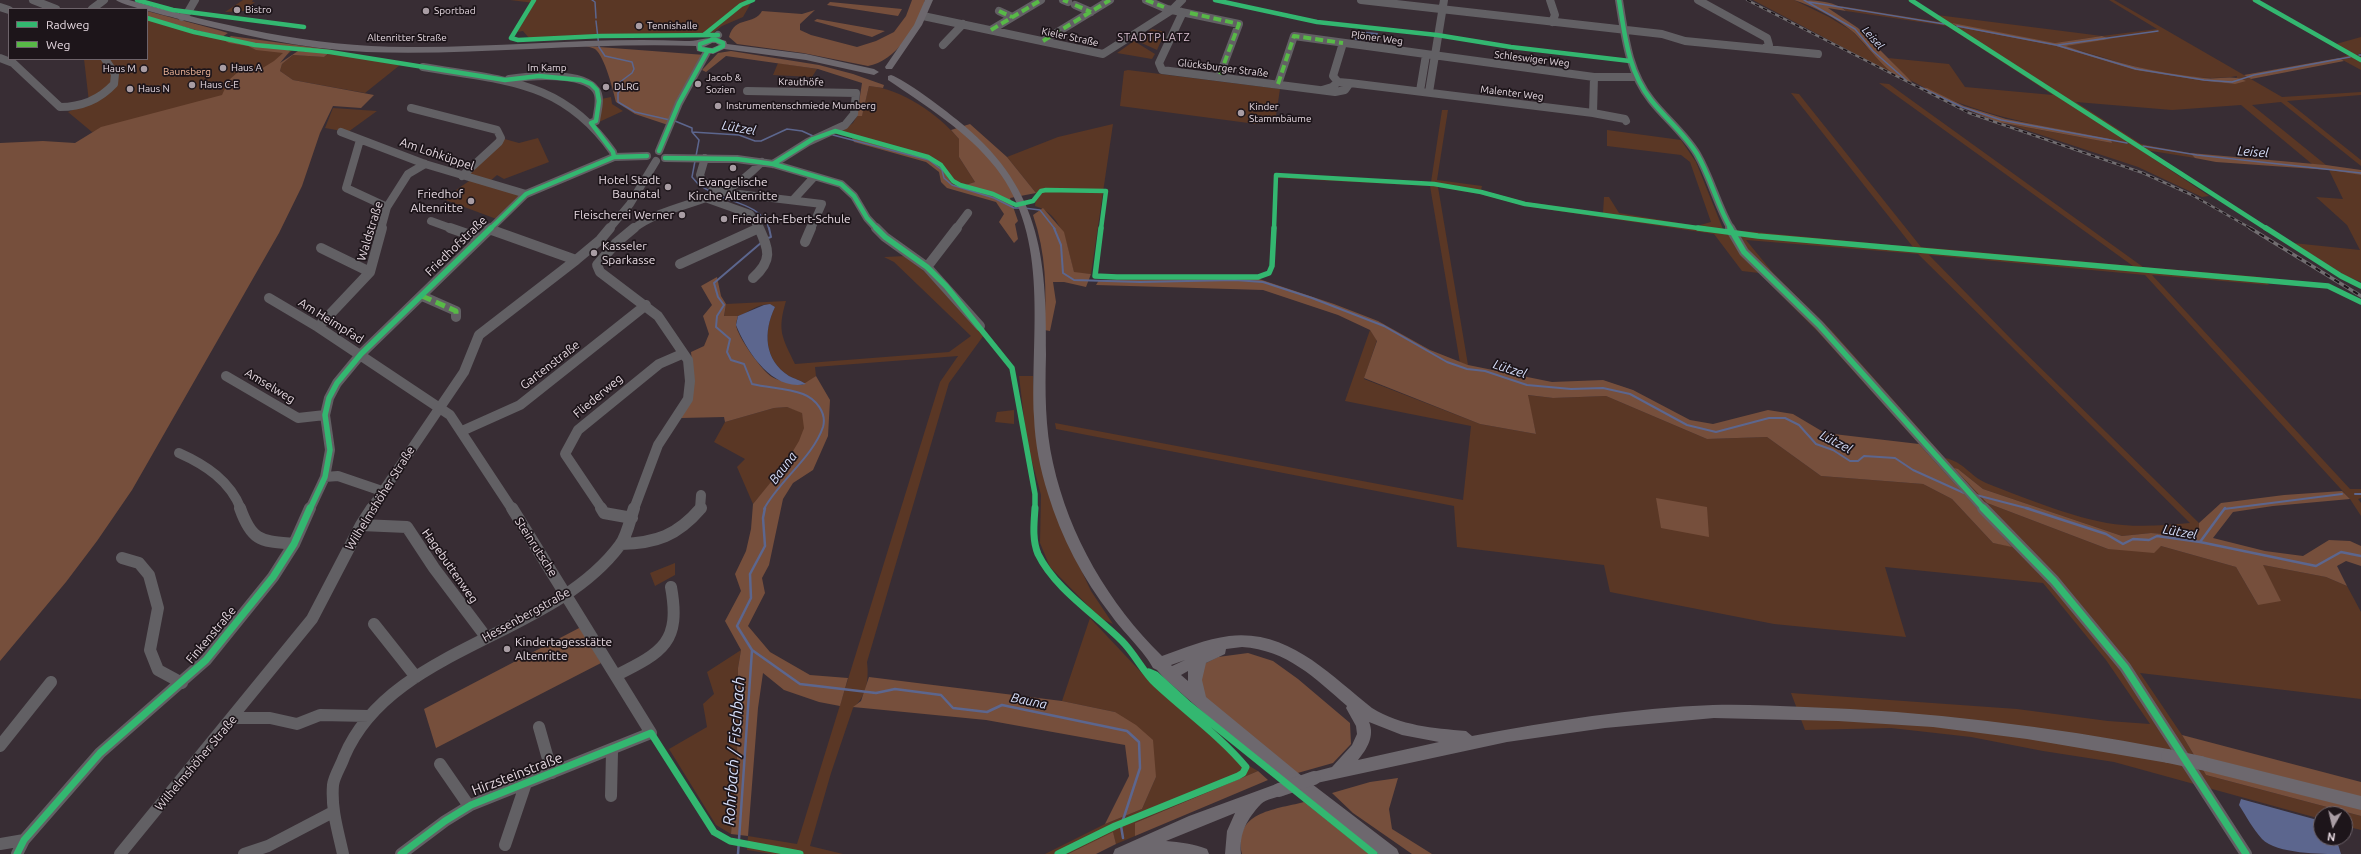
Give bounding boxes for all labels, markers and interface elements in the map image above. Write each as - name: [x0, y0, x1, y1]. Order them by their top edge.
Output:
- place label: Bistro: [245, 4, 272, 16]
- marker: Bistro: [232, 5, 242, 15]
- place label: Sportbad: [434, 5, 475, 17]
- marker: Sportbad: [421, 6, 431, 16]
- legend: [8, 8, 148, 60]
- text: Radweg: [46, 18, 89, 31]
- place label: Tennishalle: [647, 20, 697, 32]
- marker: Tennishalle: [634, 21, 644, 31]
- water label: Leisel: [1859, 24, 1887, 52]
- street label: Kieler Straße: [1040, 25, 1100, 49]
- street label: Plöner Weg: [1350, 28, 1404, 48]
- district label: STADTPLATZ: [1117, 30, 1191, 44]
- street label: Altenritter Straße: [367, 32, 447, 44]
- text: Weg: [46, 38, 70, 51]
- street label: Schleswiger Weg: [1494, 48, 1570, 70]
- street label: Glücksburger Straße: [1177, 56, 1269, 80]
- place label: Haus A: [231, 62, 262, 74]
- street label: Im Kamp: [527, 62, 567, 74]
- place label: Haus M: [103, 63, 136, 75]
- marker: Haus A: [218, 63, 228, 73]
- marker: Haus M: [139, 64, 149, 74]
- park label: Baunsberg: [163, 66, 211, 78]
- place label: Jacob & Sozien: [706, 72, 741, 96]
- street label: Krauthöfe: [778, 76, 824, 88]
- place label: Haus C-E: [200, 79, 239, 91]
- marker: Jacob & Sozien: [693, 79, 703, 89]
- marker: Haus C-E: [187, 80, 197, 90]
- place label: DLRG: [614, 81, 639, 93]
- marker: DLRG: [601, 82, 611, 92]
- place label: Haus N: [138, 83, 170, 95]
- street label: Malenter Weg: [1480, 83, 1544, 103]
- marker: Haus N: [125, 84, 135, 94]
- place label: Instrumentenschmiede Mumberg: [726, 100, 876, 112]
- marker: Instrumentenschmiede Mumberg: [713, 101, 723, 111]
- place label: Kinder Stammbäume: [1249, 101, 1311, 124]
- marker: Kinder Stammbäume: [1236, 108, 1246, 118]
- water label: Lützel: [721, 117, 757, 139]
- street label: Am Lohküppel: [398, 135, 476, 173]
- water label: Leisel: [2237, 143, 2269, 161]
- marker: Evangelische Kirche Altenritte: [728, 163, 738, 173]
- place label: Hotel Stadt Baunatal: [599, 173, 660, 201]
- place label: Evangelische Kirche Altenritte: [688, 175, 778, 203]
- marker: Hotel Stadt Baunatal: [663, 182, 673, 192]
- place label: Friedhof Altenritte: [410, 187, 463, 215]
- marker: Friedhof Altenritte: [466, 196, 476, 206]
- street label: Waldstraße: [354, 199, 386, 263]
- place label: Fleischerei Werner: [574, 208, 674, 222]
- marker: Fleischerei Werner: [677, 210, 687, 220]
- place label: Friedrich-Ebert-Schule: [732, 212, 851, 226]
- street label: Friedhofstraße: [422, 213, 490, 279]
- marker: Friedrich-Ebert-Schule: [719, 214, 729, 224]
- place label: Kasseler Sparkasse: [602, 239, 655, 267]
- marker: Kasseler Sparkasse: [589, 248, 599, 258]
- street label: Am Heimpfad: [296, 295, 366, 347]
- street label: Gartenstraße: [517, 337, 583, 393]
- water label: Lützel: [1491, 356, 1529, 382]
- street label: Amselweg: [242, 365, 298, 407]
- street label: Fliederweg: [570, 371, 626, 421]
- water label: Lützel: [1817, 427, 1855, 457]
- street label: Wilhelmshöher Straße: [342, 443, 418, 553]
- water label: Bauna: [766, 449, 800, 487]
- street label: Steinrutsche: [512, 515, 560, 579]
- water label: Lützel: [2162, 521, 2198, 543]
- street label: Hagebuttenweg: [419, 526, 481, 606]
- street label: Hessenbergstraße: [479, 585, 573, 645]
- street label: Finkenstraße: [183, 604, 239, 666]
- place label: Kindertagesstätte Altenritte: [515, 635, 612, 663]
- marker: Kindertagesstätte Altenritte: [502, 644, 512, 654]
- water label: Rohrbach / Fischbach: [719, 676, 749, 826]
- water label: Bauna: [1010, 690, 1048, 712]
- street label: Wilhelmshöher Straße: [152, 712, 240, 814]
- street label: Hirzsteinstraße: [469, 749, 565, 799]
- north arrow: [2313, 806, 2353, 846]
- text: N: [2327, 830, 2336, 843]

